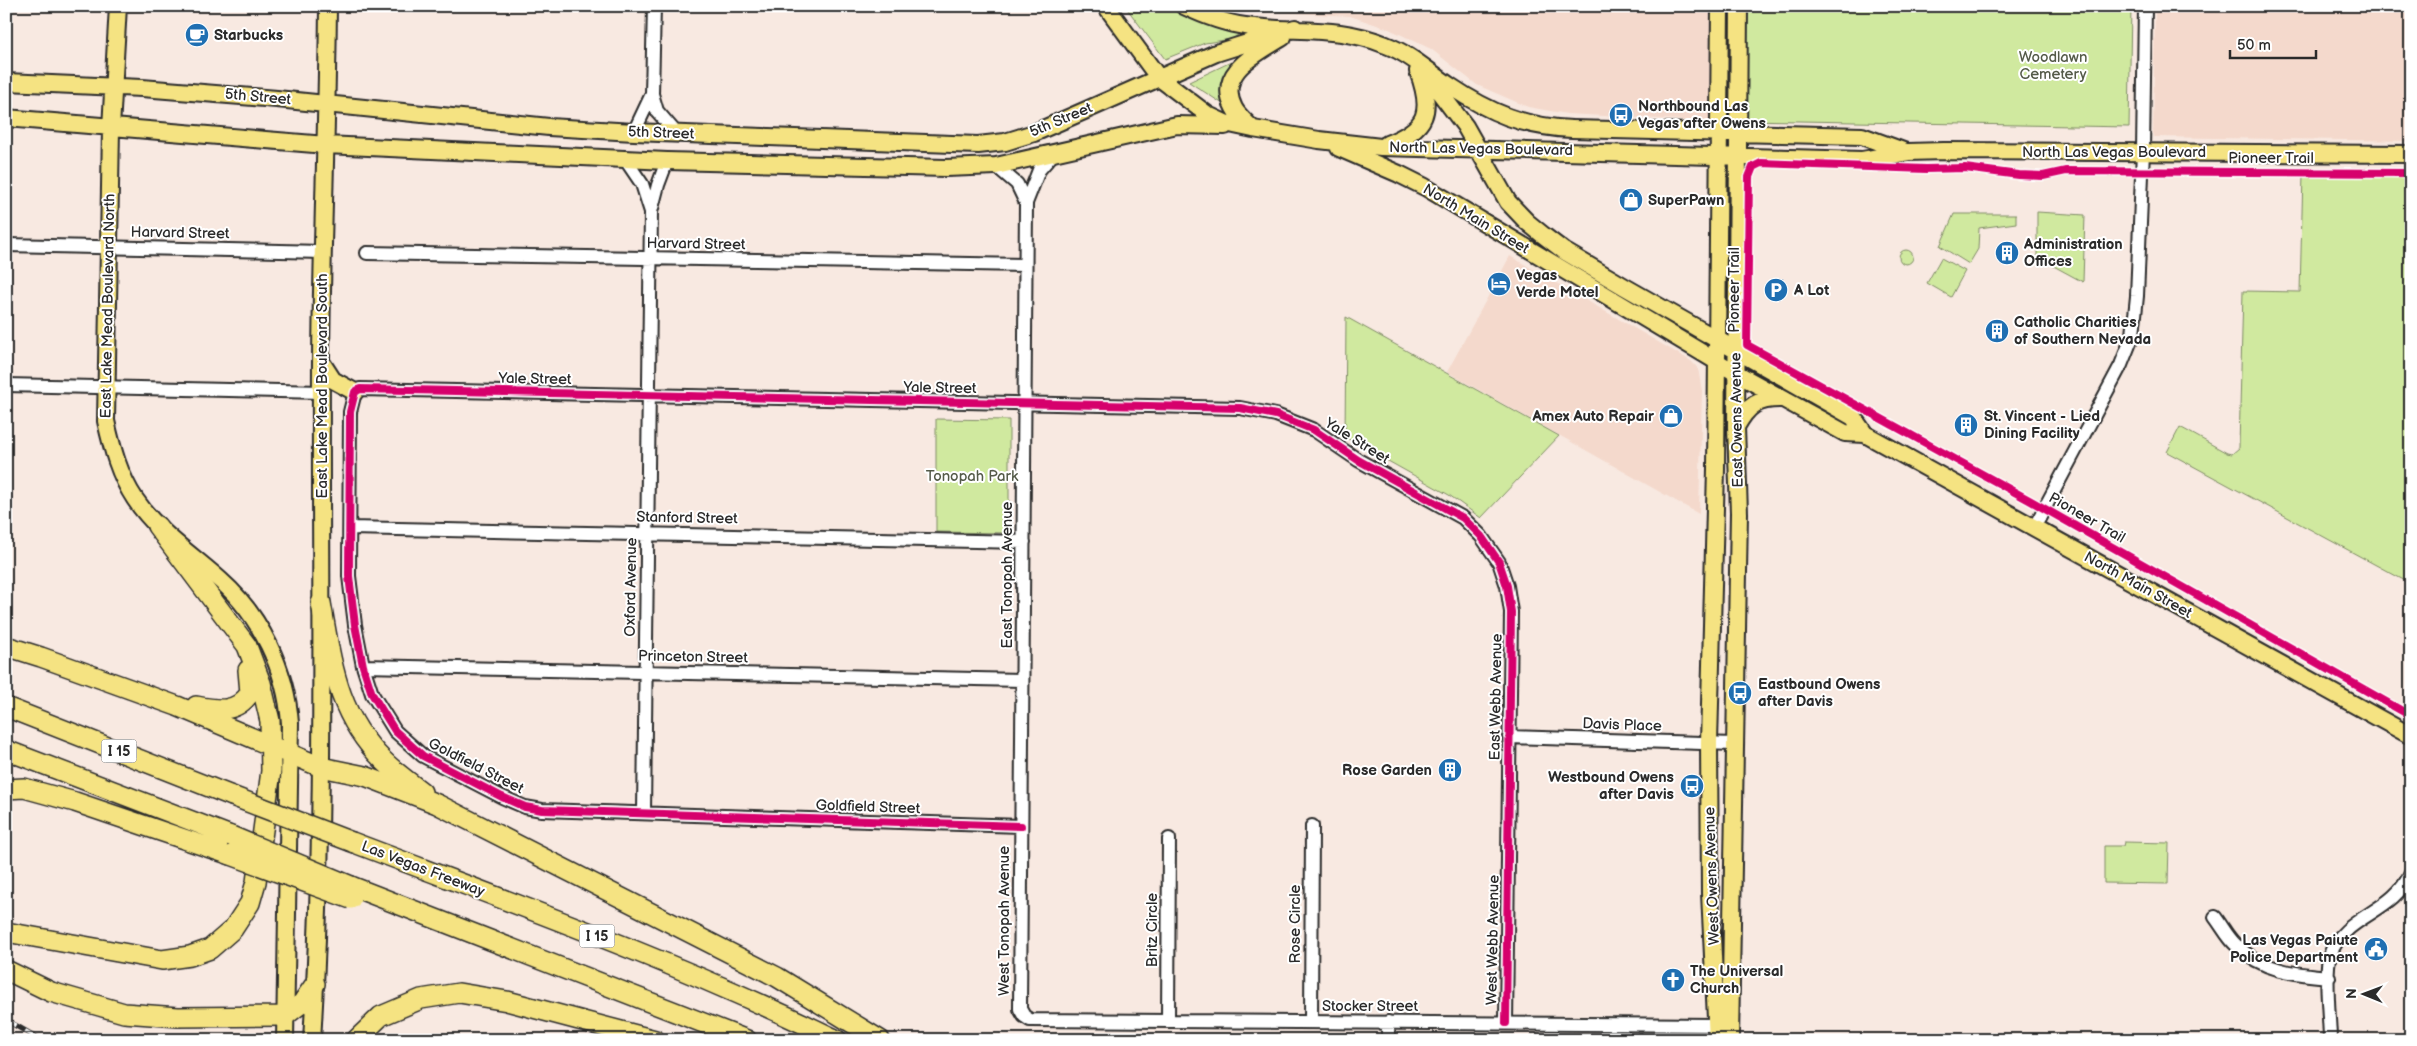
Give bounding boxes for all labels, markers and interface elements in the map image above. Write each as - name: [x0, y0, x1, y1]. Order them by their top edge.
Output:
- cafe icon: Starbucks: [184, 22, 210, 48]
- place label: Starbucks: [214, 26, 283, 45]
- scale bar: [2230, 28, 2316, 60]
- text: 50 m: [2237, 36, 2271, 55]
- park label: Woodlawn Cemetery: [2019, 48, 2087, 84]
- street label: 5th Street: [224, 85, 292, 109]
- place label: Northbound Las Vegas after Owens: [1638, 97, 1766, 133]
- street label: 5th Street: [1027, 98, 1096, 142]
- bus stop icon: Northbound Las Vegas after Owens: [1608, 102, 1634, 128]
- street label: 5th Street: [627, 122, 695, 144]
- street label: North Las Vegas Boulevard: [1389, 138, 1573, 160]
- street label: North Las Vegas Boulevard: [2022, 143, 2206, 162]
- street label: Pioneer Trail: [2228, 149, 2314, 168]
- street label: North Main Street: [1419, 180, 1533, 258]
- shop icon: SuperPawn: [1618, 187, 1644, 213]
- place label: SuperPawn: [1648, 191, 1724, 210]
- street label: East Lake Mead Boulevard North: [97, 193, 119, 419]
- street label: Harvard Street: [130, 223, 230, 243]
- street label: Harvard Street: [646, 234, 746, 254]
- place label: Administration Offices: [2023, 235, 2123, 271]
- building icon: Administration Offices: [1994, 240, 2020, 266]
- street label: Pioneer Trail: [1725, 247, 1744, 333]
- place label: Vegas Verde Motel: [1516, 266, 1598, 302]
- hotel icon: Vegas Verde Motel: [1486, 271, 1512, 297]
- street label: East Lake Mead Boulevard South: [313, 274, 332, 498]
- parking icon: A Lot: [1763, 277, 1789, 303]
- place label: A Lot: [1793, 281, 1829, 300]
- place label: Catholic Charities of Southern Nevada: [2014, 313, 2151, 349]
- building icon: Catholic Charities of Southern Nevada: [1984, 318, 2010, 344]
- street label: East Owens Avenue: [1726, 352, 1748, 488]
- street label: Yale Street: [497, 369, 572, 389]
- street label: Yale Street: [902, 378, 977, 398]
- shop icon: Amex Auto Repair: [1658, 403, 1684, 429]
- place label: Amex Auto Repair: [1532, 407, 1655, 426]
- place label: St. Vincent - Lied Dining Facility: [1984, 407, 2100, 443]
- building icon: St. Vincent - Lied Dining Facility: [1953, 412, 1979, 438]
- street label: Yale Street: [1320, 413, 1393, 469]
- park label: Tonopah Park: [926, 467, 1019, 486]
- street label: Pioneer Trail: [2045, 488, 2129, 548]
- street label: East Tonopah Avenue: [998, 501, 1017, 648]
- street label: Stanford Street: [636, 508, 738, 528]
- street label: Oxford Avenue: [621, 537, 641, 637]
- street label: North Main Street: [2081, 547, 2196, 623]
- street label: East Webb Avenue: [1485, 633, 1507, 761]
- street label: Princeton Street: [638, 647, 748, 667]
- place label: Eastbound Owens after Davis: [1758, 675, 1880, 711]
- bus stop icon: Eastbound Owens after Davis: [1727, 680, 1753, 706]
- street label: Davis Place: [1582, 714, 1662, 736]
- street label: Goldfield Street: [425, 734, 527, 798]
- road number: I 15: [102, 739, 136, 762]
- building icon: Rose Garden: [1437, 757, 1463, 783]
- place label: Rose Garden: [1342, 761, 1432, 780]
- place label: Westbound Owens after Davis: [1548, 768, 1674, 804]
- bus stop icon: Westbound Owens after Davis: [1679, 773, 1705, 799]
- street label: Goldfield Street: [815, 796, 921, 818]
- street label: West Owens Avenue: [1700, 806, 1724, 945]
- street label: Las Vegas Freeway: [359, 837, 487, 901]
- street label: West Tonopah Avenue: [995, 846, 1014, 996]
- street label: West Webb Avenue: [1482, 875, 1504, 1005]
- street label: Rose Circle: [1286, 884, 1305, 963]
- street label: Britz Circle: [1143, 893, 1162, 967]
- road number: I 15: [580, 924, 614, 948]
- place label: Las Vegas Paiute Police Department: [2230, 931, 2358, 967]
- public building icon: Las Vegas Paiute Police Department: [2363, 936, 2389, 962]
- place label: The Universal Church: [1690, 962, 1783, 998]
- church icon: The Universal Church: [1660, 967, 1686, 993]
- north arrow: [2340, 968, 2390, 1018]
- text: N: [2343, 988, 2360, 999]
- street label: Stocker Street: [1322, 997, 1418, 1016]

